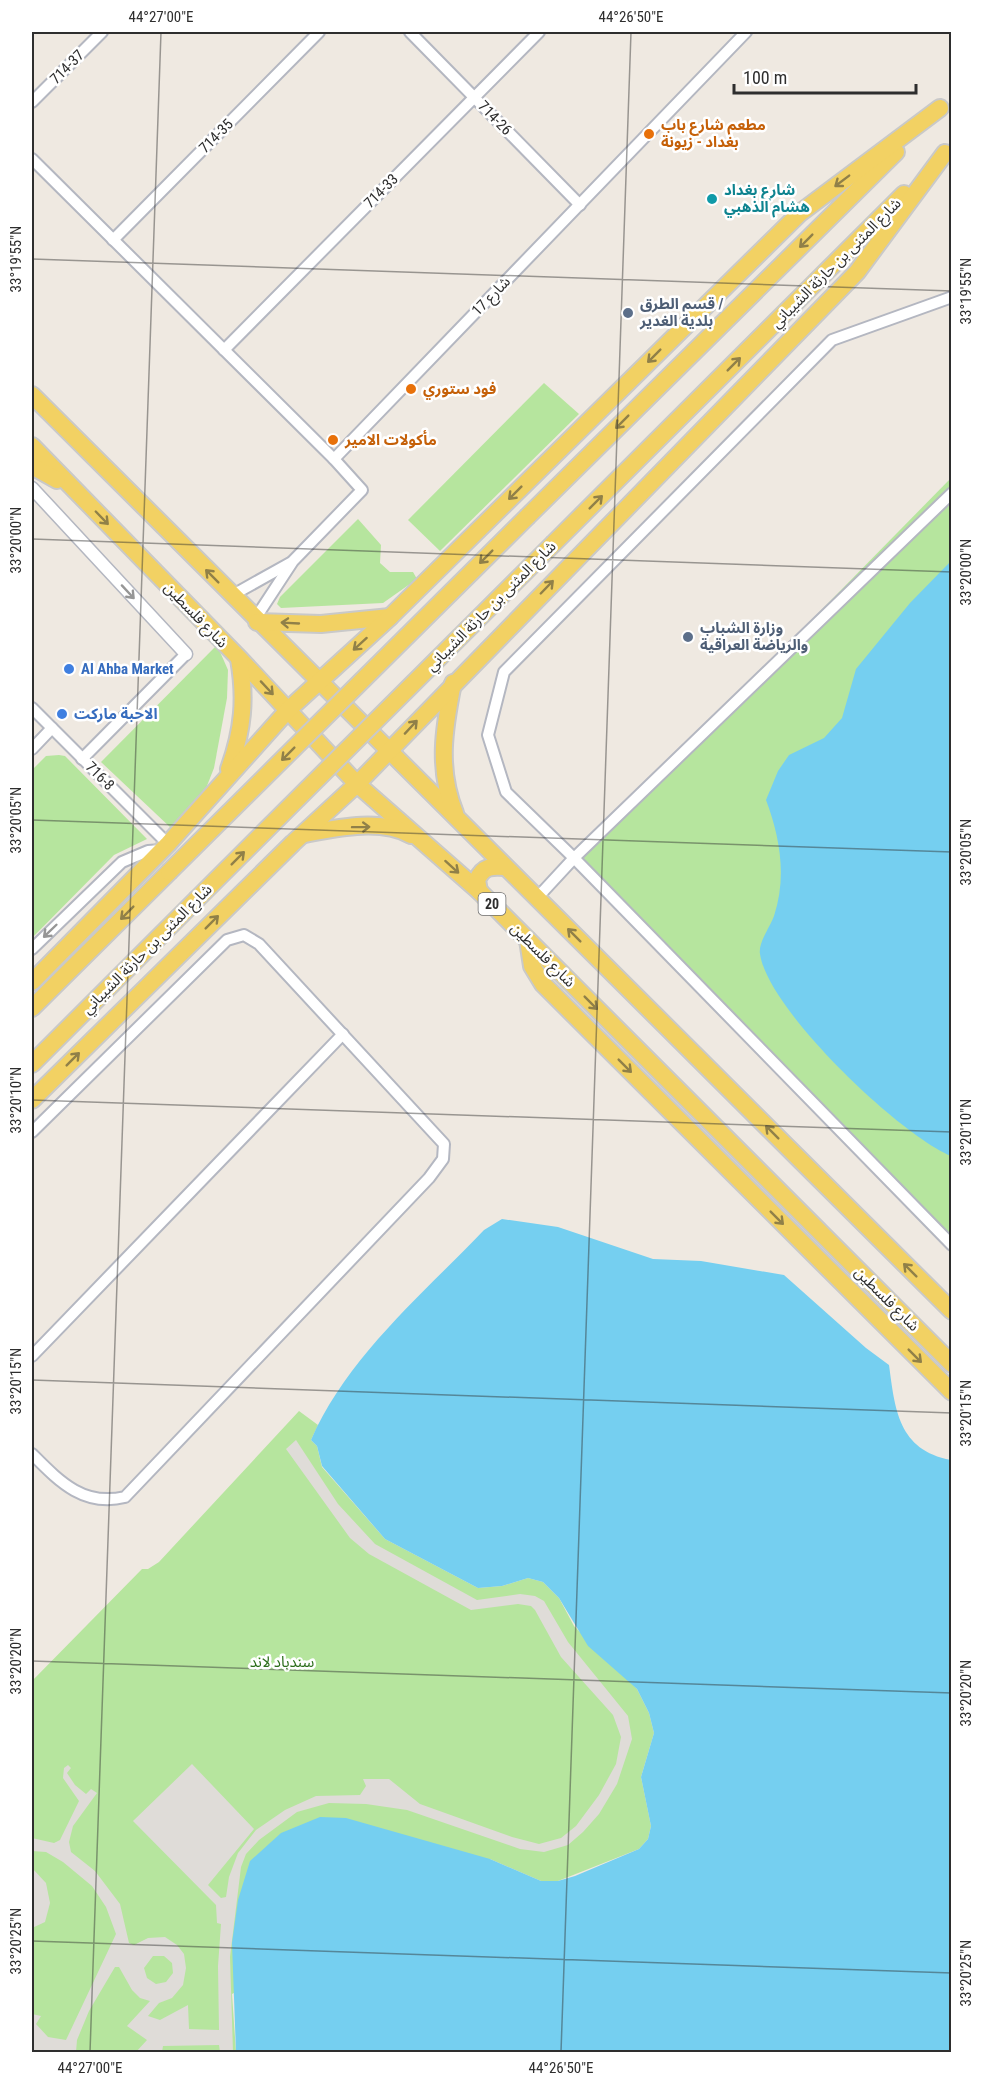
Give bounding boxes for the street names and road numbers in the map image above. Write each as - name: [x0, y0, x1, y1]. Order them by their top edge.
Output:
- street label: 714-37: [46, 46, 88, 88]
- street label: 714-26: [474, 97, 516, 139]
- street label: 714-35: [195, 115, 237, 157]
- street label: 714-33: [360, 170, 402, 212]
- street label: شارع المثنى بن حارثة الشيباني: [767, 194, 907, 334]
- street label: شارع 17: [468, 272, 516, 321]
- street label: شارع المثنى بن حارثة الشيباني: [422, 537, 562, 677]
- street label: شارع فلسطين: [158, 579, 232, 654]
- street label: 716-8: [82, 758, 118, 794]
- street label: شارع المثنى بن حارثة الشيباني: [78, 880, 218, 1020]
- road number: 20: [478, 893, 506, 915]
- street label: شارع فلسطين: [505, 919, 579, 993]
- street label: شارع فلسطين: [849, 1263, 923, 1337]

